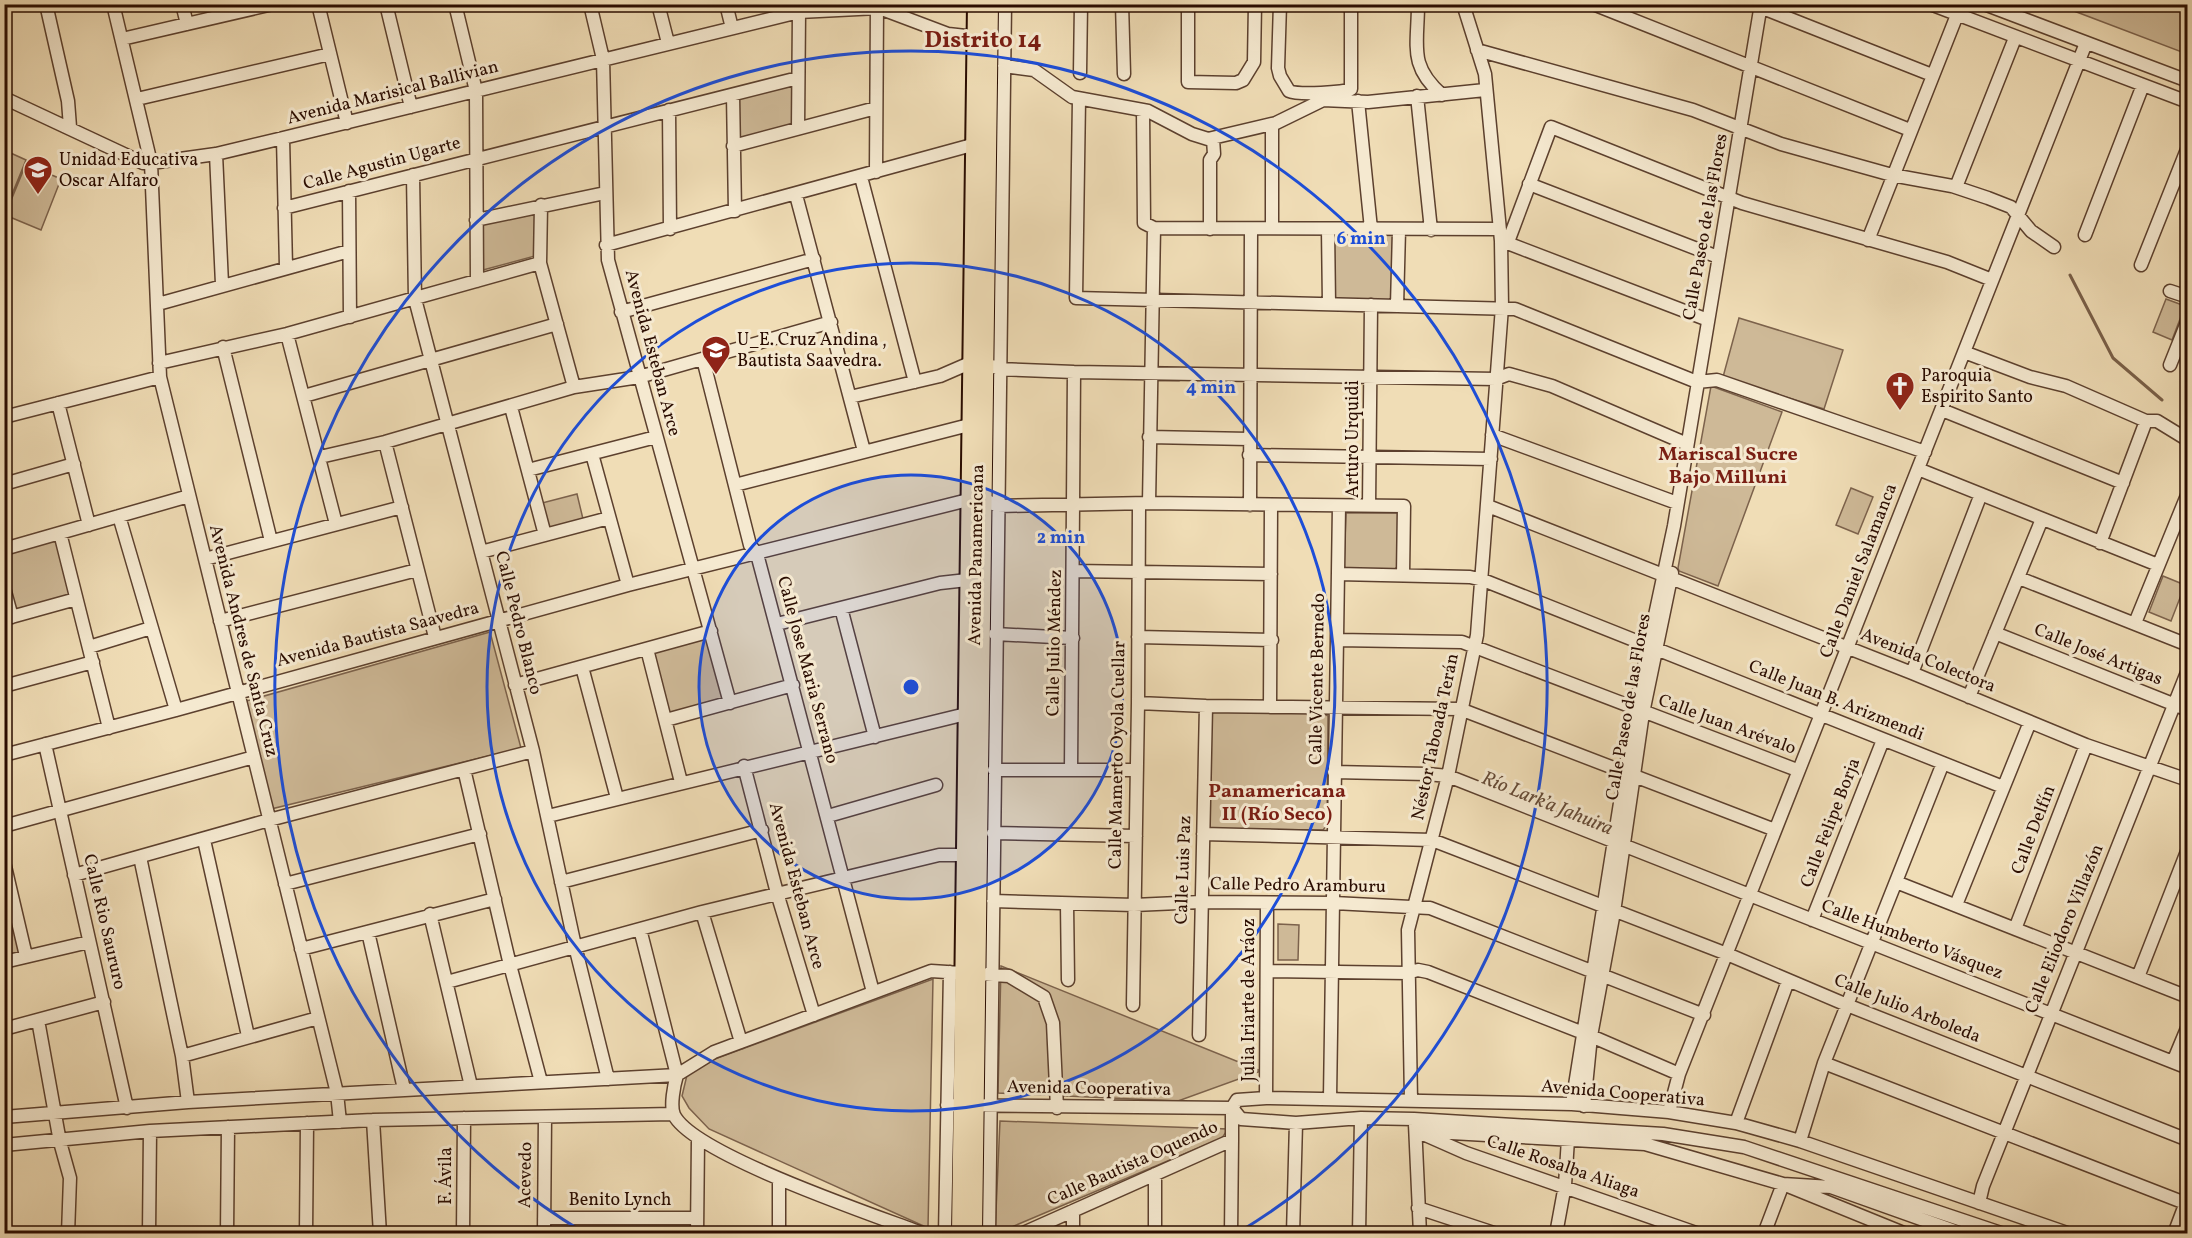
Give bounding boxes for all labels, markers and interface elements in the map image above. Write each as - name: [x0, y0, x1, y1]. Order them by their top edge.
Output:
- district label: Distrito 14: [924, 24, 1042, 58]
- street label: Avenida Marisical Ballivian: [285, 55, 502, 131]
- street label: Calle Agustin Ugarte: [301, 131, 463, 197]
- street label: Calle Paseo de las Flores: [1677, 132, 1735, 322]
- place label: Unidad Educativa Oscar Alfaro: [59, 148, 198, 194]
- school or university icon: Unidad Educativa Oscar Alfaro: [22, 154, 54, 196]
- text: 6 min: [1336, 227, 1386, 252]
- street label: Avenida Esteban Arce: [618, 267, 686, 439]
- place label: U_E. Cruz Andina , Bautista Saavedra.: [737, 328, 887, 374]
- school or university icon: U_E. Cruz Andina , Bautista Saavedra.: [700, 334, 732, 376]
- place label: Paroquia Espirito Santo: [1921, 364, 2033, 410]
- church icon: Paroquia Espirito Santo: [1884, 370, 1916, 412]
- text: 4 min: [1186, 376, 1236, 401]
- street label: Arturo Urquidi: [1341, 380, 1366, 498]
- district label: Mariscal Sucre Bajo Milluni: [1658, 441, 1798, 492]
- street label: Avenida Panamericana: [963, 464, 991, 646]
- street label: Calle Daniel Salamanca: [1814, 480, 1904, 662]
- street label: Avenida Andres de Santa Cruz: [202, 522, 284, 760]
- text: 2 min: [1037, 526, 1085, 551]
- street label: Calle Pedro Blanco: [488, 549, 548, 697]
- street label: Calle Julio Méndez: [1041, 569, 1069, 717]
- street label: Calle Jose Maria Serrano: [770, 574, 844, 766]
- street label: Calle Vicente Bernedo: [1304, 593, 1332, 765]
- street label: Avenida Bautista Saavedra: [274, 596, 482, 674]
- street label: Calle Paseo de las Flores: [1600, 612, 1658, 802]
- street label: Calle José Artigas: [2030, 618, 2166, 692]
- street label: Avenida Colectora: [1857, 622, 1999, 700]
- street label: Calle Mamerto Oyola Cuellar: [1104, 640, 1132, 869]
- street label: Néstor Taboada Terán: [1406, 651, 1466, 823]
- street label: Calle Juan B. Arizmendi: [1744, 654, 1928, 748]
- centre of rings: [901, 677, 921, 697]
- street label: Calle Juan Arévalo: [1655, 688, 1799, 762]
- street label: Calle Felipe Borja: [1795, 755, 1867, 891]
- water label: Río Lark’a Jahuira: [1477, 765, 1617, 843]
- district label: Panamericana II (Río Seco): [1208, 778, 1346, 829]
- street label: Calle Delfín: [2006, 782, 2062, 878]
- street label: Avenida Esteban Arce: [762, 800, 830, 972]
- street label: Calle Luis Paz: [1170, 815, 1198, 925]
- street label: Calle Eliodoro Villazón: [2020, 840, 2111, 1017]
- street label: Calle Rio Saururo: [76, 852, 132, 992]
- street label: Calle Pedro Aramburu: [1210, 872, 1386, 900]
- street label: Calle Humberto Vásquez: [1817, 894, 2007, 986]
- street label: Julia Iriarte de Aráoz: [1237, 918, 1262, 1082]
- street label: Calle Julio Arboleda: [1830, 968, 1984, 1050]
- street label: Avenida Cooperativa: [1540, 1074, 1706, 1114]
- street label: Avenida Cooperativa: [1007, 1075, 1171, 1103]
- street label: Calle Bautista Oquendo: [1044, 1115, 1222, 1213]
- street label: Calle Rosalba Aliaga: [1483, 1129, 1643, 1205]
- street label: Acevedo: [513, 1142, 539, 1208]
- street label: F. Ávila: [434, 1147, 459, 1205]
- street label: Benito Lynch: [569, 1188, 672, 1213]

